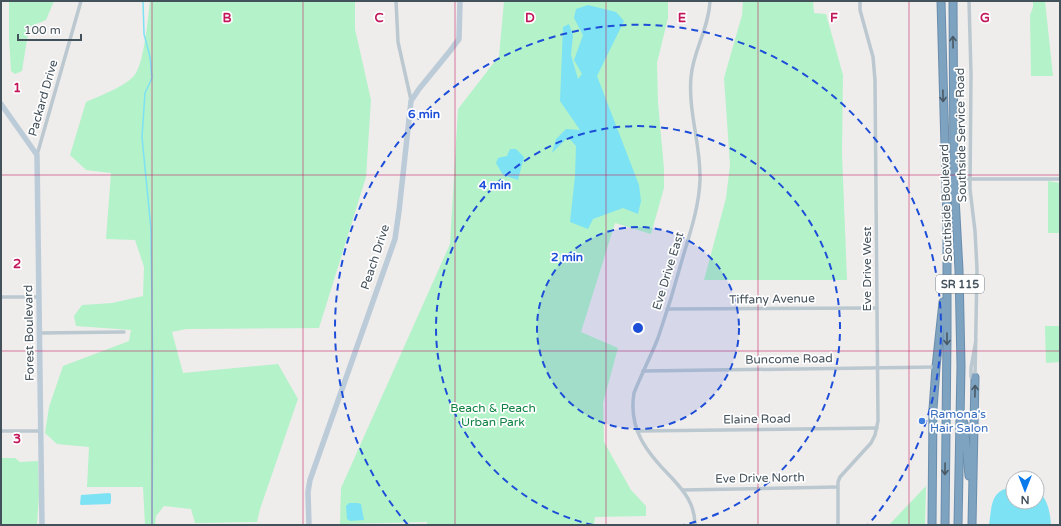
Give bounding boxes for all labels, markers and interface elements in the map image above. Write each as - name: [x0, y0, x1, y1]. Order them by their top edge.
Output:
- text: B: [222, 10, 232, 26]
- text: C: [374, 10, 384, 26]
- text: D: [525, 10, 535, 26]
- text: E: [678, 10, 686, 26]
- text: F: [830, 10, 838, 26]
- text: G: [980, 10, 990, 26]
- scale bar: [18, 16, 81, 42]
- text: 100 m: [24, 23, 61, 37]
- one-way arrow: [949, 36, 957, 49]
- street label: Packard Drive: [25, 58, 61, 138]
- street label: Southside Service Road: [953, 68, 969, 202]
- text: 1: [13, 80, 21, 96]
- one-way arrow: [939, 89, 947, 102]
- text: 6 min: [408, 107, 440, 121]
- street label: Southside Boulevard: [937, 144, 955, 262]
- text: 4 min: [479, 178, 511, 192]
- street label: Peach Drive: [358, 222, 392, 291]
- street label: Eve Drive West: [860, 226, 874, 312]
- street label: Eve Drive East: [649, 230, 687, 312]
- text: 2 min: [551, 250, 583, 264]
- text: 2: [13, 256, 21, 272]
- road number: SR 115: [936, 275, 984, 293]
- street label: Forest Boulevard: [21, 285, 37, 381]
- street label: Tiffany Avenue: [729, 291, 815, 307]
- centre of rings: [631, 321, 645, 335]
- one-way arrow: [943, 332, 951, 345]
- street label: Buncome Road: [745, 351, 833, 367]
- one-way arrow: [971, 385, 979, 398]
- park label: Beach & Peach Urban Park: [450, 401, 536, 429]
- place label: Ramona's Hair Salon: [930, 407, 988, 435]
- street label: Elaine Road: [723, 411, 791, 427]
- marker: Ramona's Hair Salon: [917, 416, 927, 426]
- text: 3: [13, 431, 21, 447]
- one-way arrow: [941, 462, 949, 475]
- street label: Eve Drive North: [715, 470, 805, 486]
- north arrow: [1005, 470, 1045, 510]
- text: N: [1021, 493, 1029, 506]

